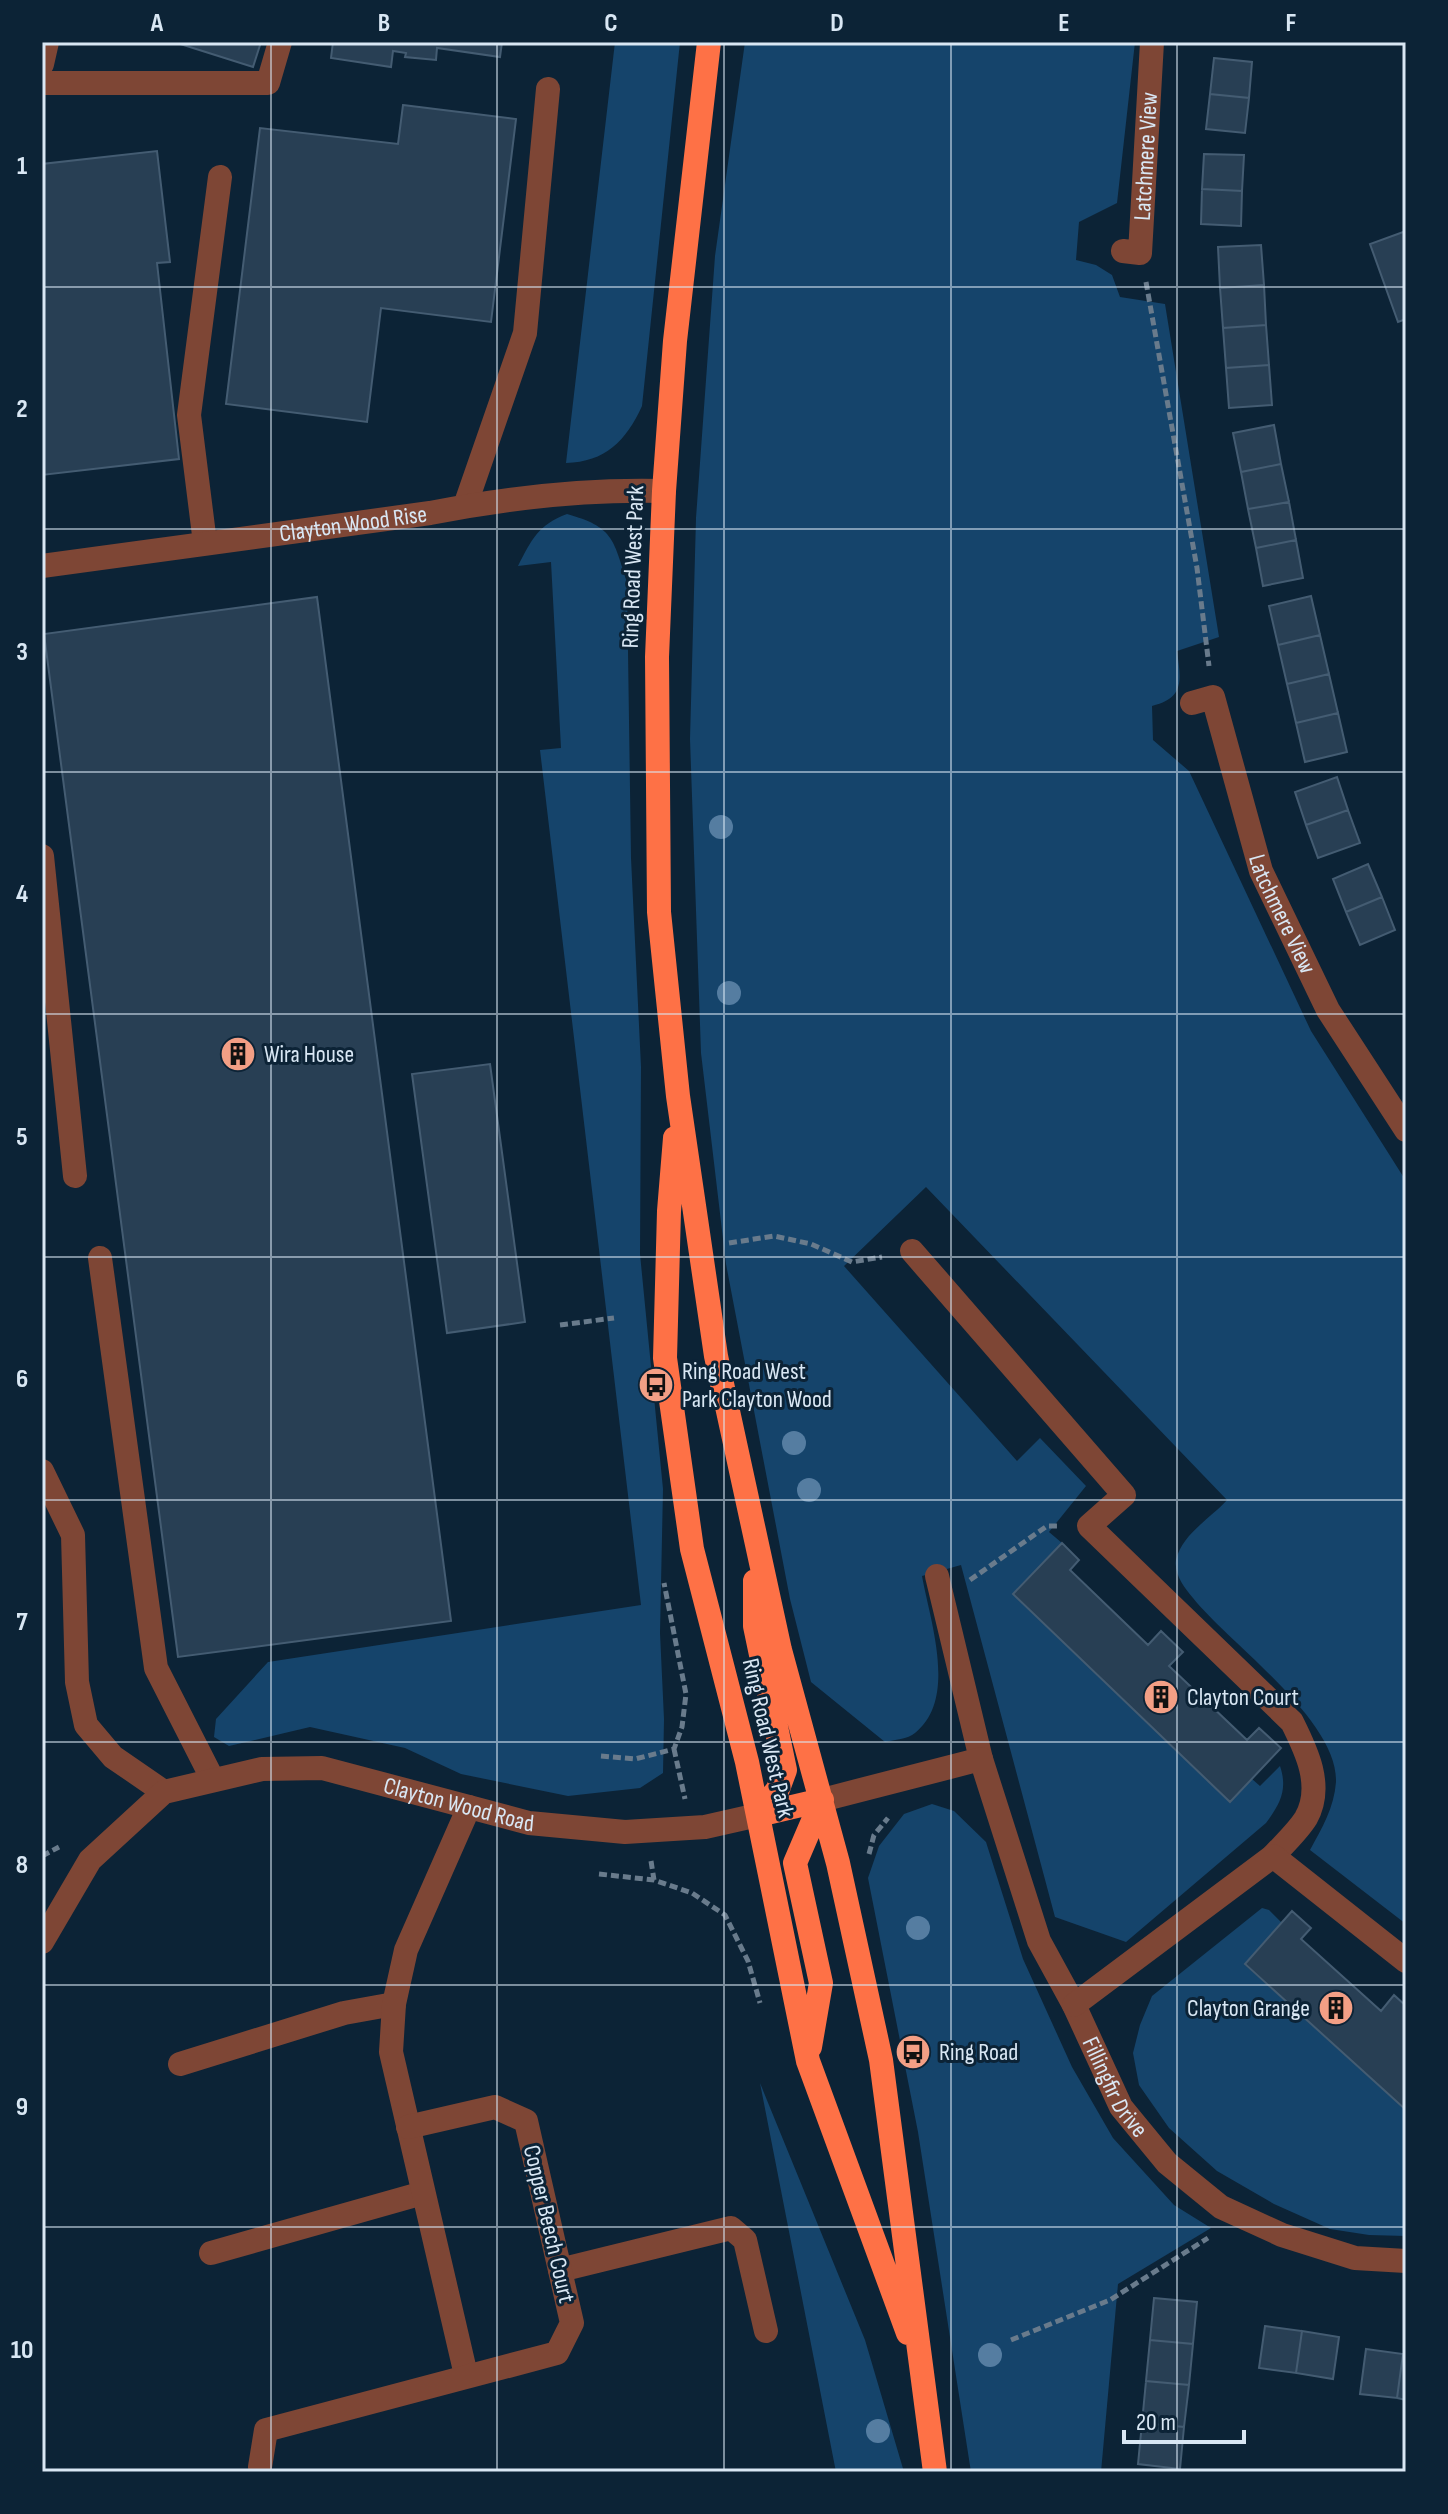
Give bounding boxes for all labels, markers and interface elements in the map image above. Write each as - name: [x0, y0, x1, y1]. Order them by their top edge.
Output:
- text: A: [150, 8, 164, 39]
- text: B: [378, 8, 390, 39]
- text: C: [604, 8, 618, 39]
- text: D: [830, 8, 844, 39]
- text: E: [1058, 8, 1070, 39]
- text: F: [1286, 8, 1297, 39]
- street label: Latchmere View: [1127, 91, 1164, 221]
- text: 1: [17, 151, 27, 182]
- text: 2: [16, 394, 28, 425]
- street label: Ring Road West Park: [616, 485, 650, 649]
- street label: Clayton Wood Rise: [277, 499, 429, 548]
- text: 3: [16, 637, 28, 668]
- street label: Latchmere View: [1243, 851, 1323, 978]
- text: 4: [16, 879, 28, 910]
- building icon: Wira House: [219, 1035, 257, 1073]
- place label: Wira House: [264, 1040, 354, 1069]
- text: 5: [16, 1122, 28, 1153]
- place label: Ring Road West Park Clayton Wood: [682, 1357, 832, 1414]
- text: 6: [16, 1364, 28, 1395]
- bus stop icon: Ring Road West Park Clayton Wood: [637, 1366, 675, 1404]
- text: 7: [16, 1607, 28, 1638]
- street label: Ring Road West Park: [736, 1655, 800, 1821]
- building icon: Clayton Court: [1142, 1678, 1180, 1716]
- place label: Clayton Court: [1187, 1683, 1299, 1712]
- street label: Clayton Wood Road: [380, 1771, 535, 1838]
- text: 8: [16, 1850, 28, 1881]
- building icon: Clayton Grange: [1317, 1989, 1355, 2027]
- place label: Clayton Grange: [1187, 1994, 1310, 2023]
- street label: Fillingfir Drive: [1076, 2032, 1154, 2143]
- bus stop icon: Ring Road: [894, 2033, 932, 2071]
- place label: Ring Road: [939, 2038, 1018, 2067]
- text: 9: [16, 2092, 28, 2123]
- street label: Copper Beech Court: [517, 2142, 581, 2306]
- text: 10: [11, 2335, 33, 2366]
- scale bar: [1124, 2394, 1244, 2444]
- text: 20 m: [1136, 2408, 1176, 2437]

